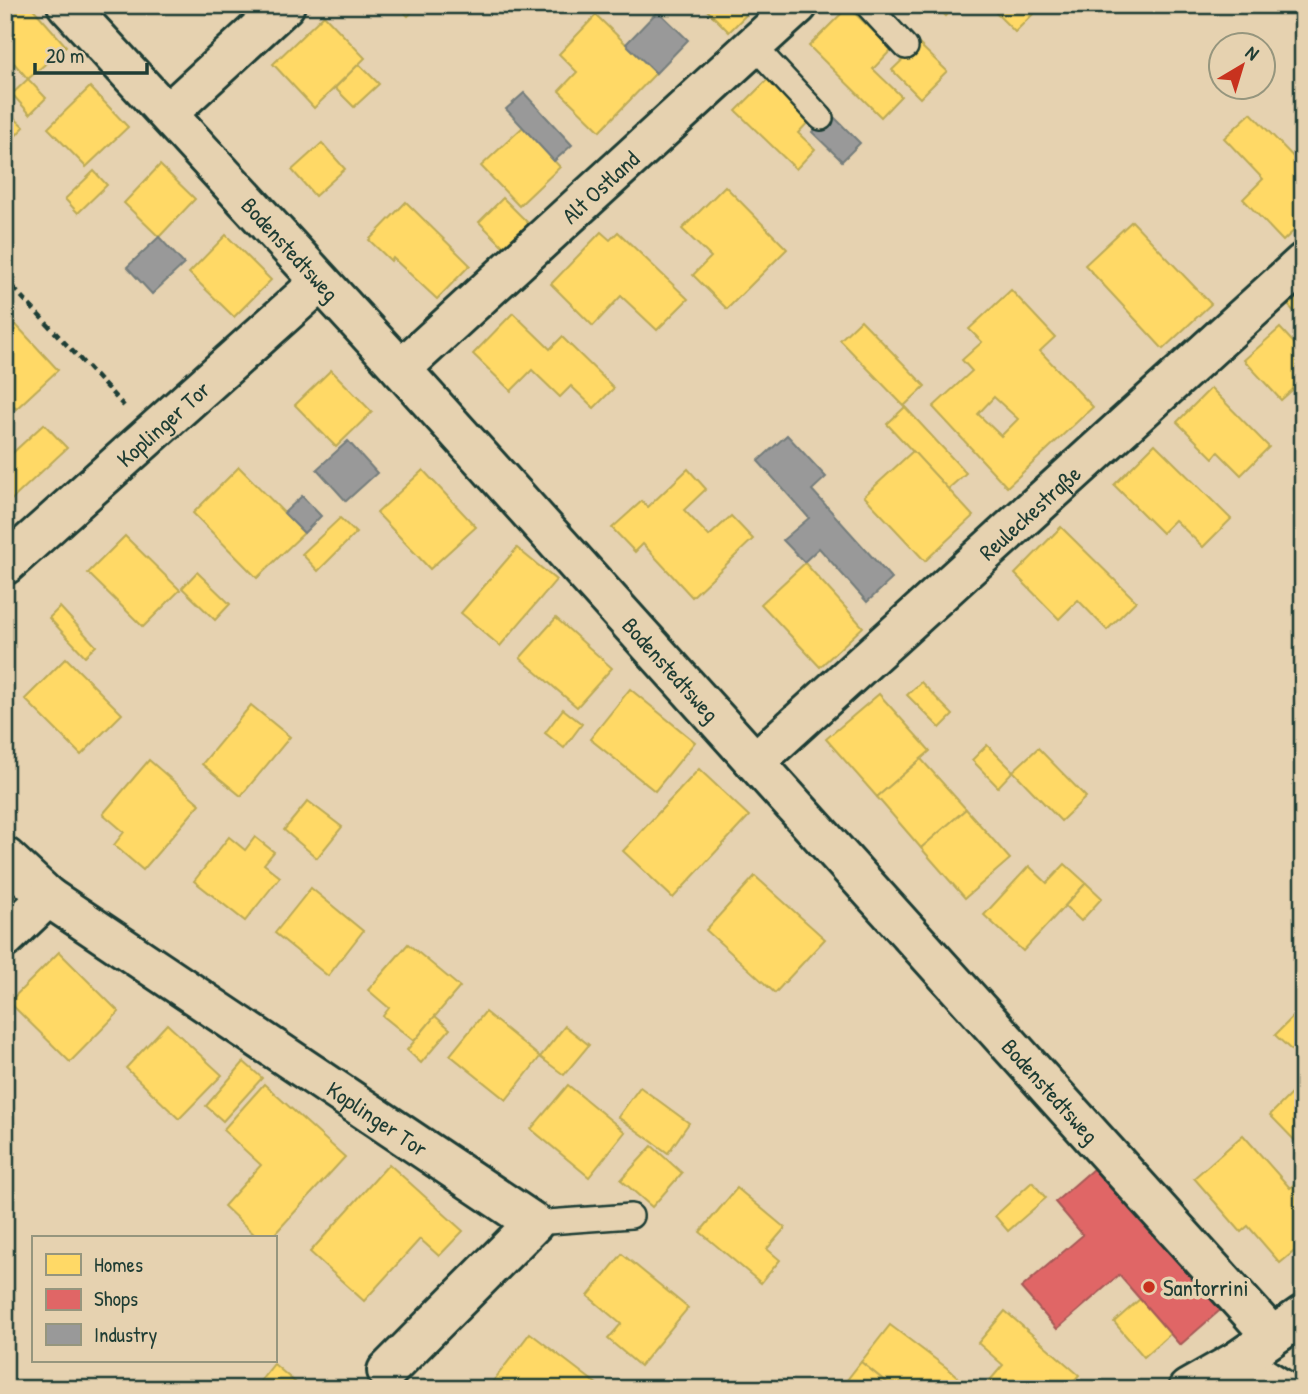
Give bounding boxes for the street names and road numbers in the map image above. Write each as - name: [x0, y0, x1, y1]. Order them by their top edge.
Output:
- street label: Alt Ostland: [555, 143, 645, 230]
- street label: Bodenstedtsweg: [235, 190, 347, 308]
- street label: Koplinger Tor: [109, 373, 216, 473]
- street label: Reuleckestraße: [972, 458, 1087, 567]
- street label: Bodenstedtsweg: [616, 610, 727, 728]
- street label: Bodenstedtsweg: [995, 1031, 1106, 1150]
- street label: Koplinger Tor: [321, 1073, 434, 1163]

